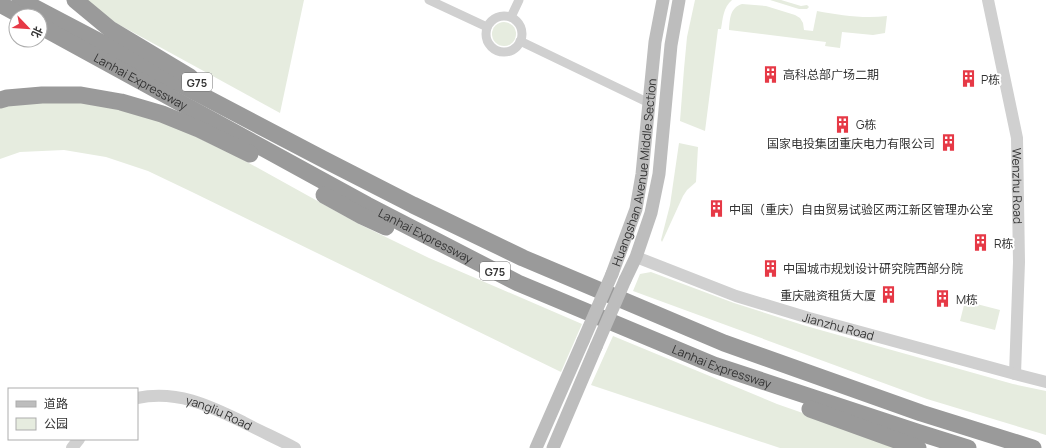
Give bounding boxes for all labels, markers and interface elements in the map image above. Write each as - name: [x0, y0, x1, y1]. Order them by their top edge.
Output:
- north arrow: [8, 8, 48, 48]
- text: 北: [28, 24, 47, 41]
- street label: Lanhai Expressway: [91, 49, 191, 114]
- building icon: 高科总部广场二期: [760, 64, 780, 84]
- place label: 高科总部广场二期: [783, 66, 879, 83]
- building icon: P栋: [958, 69, 978, 89]
- place label: P栋: [981, 71, 1000, 88]
- road number: G75: [182, 73, 212, 91]
- street label: Huangshan Avenue Middle Section: [607, 78, 660, 268]
- building icon: G栋: [833, 114, 853, 134]
- place label: G栋: [856, 116, 876, 133]
- building icon: 国家电投集团重庆电力有限公司: [938, 133, 958, 153]
- place label: 国家电投集团重庆电力有限公司: [767, 135, 935, 152]
- street label: Wenzhu Road: [1009, 148, 1027, 224]
- building icon: 中国（重庆）自由贸易试验区两江新区管理办公室: [706, 199, 726, 219]
- place label: 中国（重庆）自由贸易试验区两江新区管理办公室: [729, 201, 993, 218]
- street label: Lanhai Expressway: [376, 204, 477, 267]
- building icon: R栋: [971, 233, 991, 253]
- place label: R栋: [994, 235, 1014, 252]
- building icon: 中国城市规划设计研究院西部分院: [760, 258, 780, 278]
- place label: 中国城市规划设计研究院西部分院: [783, 260, 963, 277]
- road number: G75: [480, 262, 510, 280]
- building icon: 重庆融资租赁大厦: [879, 285, 899, 305]
- place label: 重庆融资租赁大厦: [780, 287, 876, 304]
- building icon: M栋: [933, 289, 953, 309]
- place label: M栋: [956, 291, 978, 308]
- street label: Jianzhu Road: [800, 308, 876, 344]
- street label: Lanhai Expressway: [670, 340, 774, 392]
- legend: [8, 388, 138, 440]
- street label: yangliu Road: [184, 391, 255, 434]
- text: 道路: [44, 395, 68, 412]
- text: 公园: [44, 415, 68, 432]

